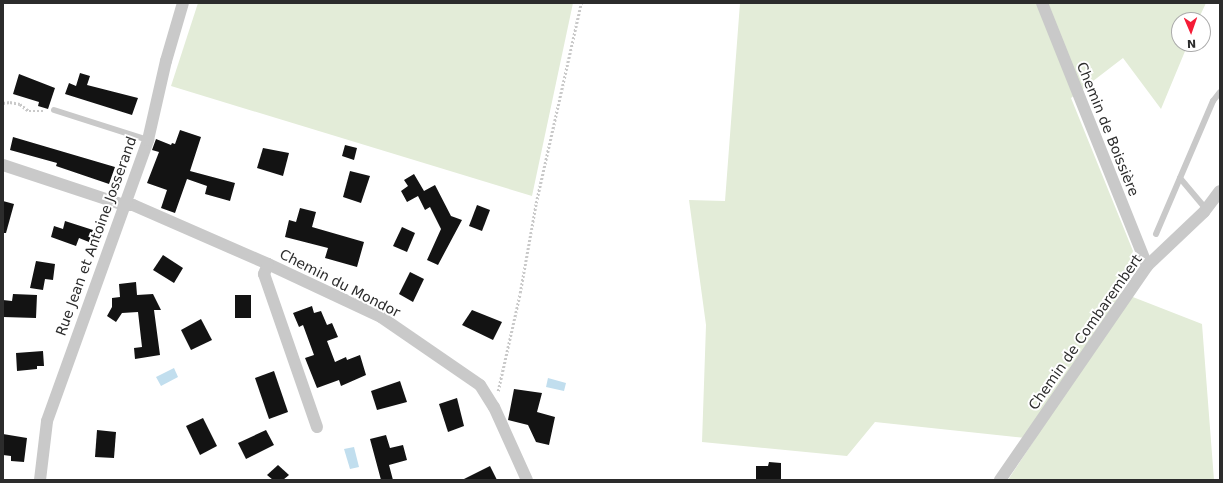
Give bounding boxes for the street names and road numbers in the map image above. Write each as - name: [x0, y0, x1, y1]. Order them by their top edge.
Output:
- street label: Chemin de Boissière: [1073, 59, 1143, 199]
- street label: Rue Jean et Antoine Josserand: [52, 134, 140, 338]
- street label: Chemin du Mondor: [277, 245, 403, 321]
- street label: Chemin de Combarembert: [1025, 251, 1145, 413]

